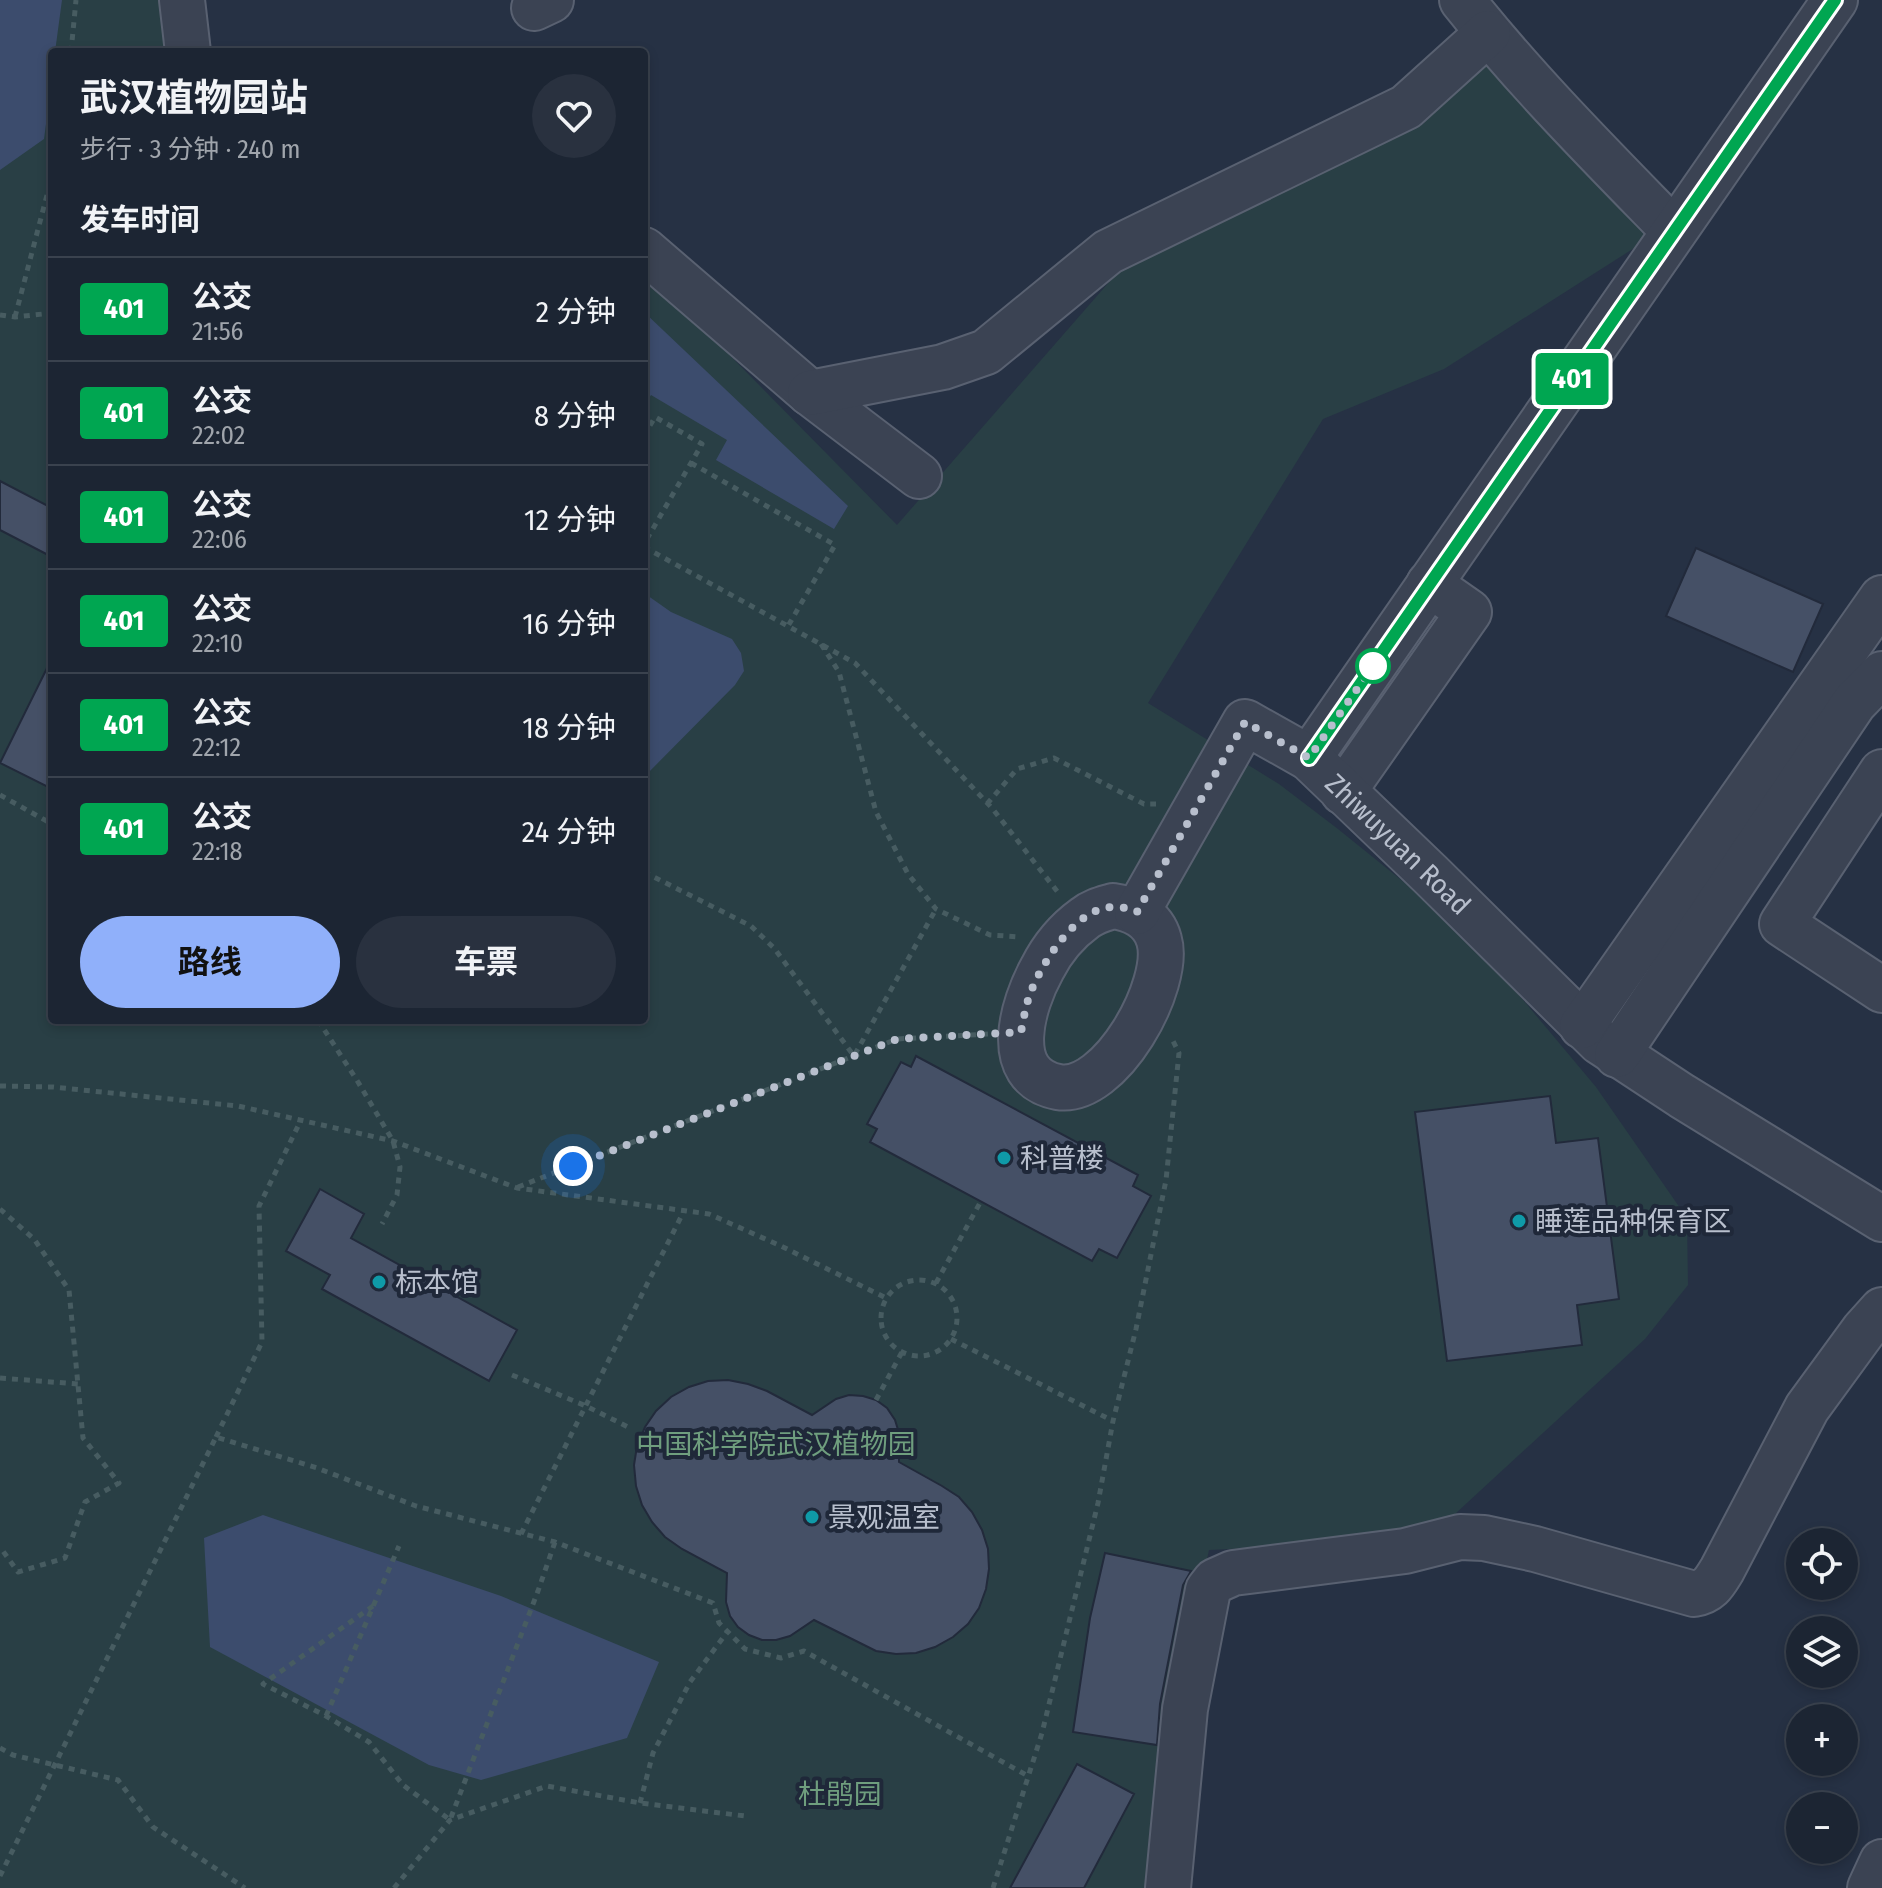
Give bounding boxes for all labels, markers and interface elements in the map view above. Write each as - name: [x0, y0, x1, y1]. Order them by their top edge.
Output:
- button: heart: [532, 74, 616, 158]
- text: 武汉植物园站: [80, 75, 308, 121]
- text: 步行 · 3 分钟 · 240 m: [80, 134, 300, 165]
- text: 发车时间: [80, 202, 200, 238]
- text: 公交: [192, 279, 252, 315]
- text: 401: [104, 292, 144, 325]
- text: 2 分钟: [536, 294, 616, 330]
- text: 21:56: [192, 316, 243, 347]
- line badge: 401: [1526, 353, 1618, 405]
- text: 401: [1552, 362, 1592, 395]
- text: 公交: [192, 383, 252, 419]
- text: 401: [104, 396, 144, 429]
- text: 8 分钟: [534, 398, 616, 434]
- text: 22:02: [192, 420, 245, 451]
- text: 公交: [192, 487, 252, 523]
- text: 401: [104, 500, 144, 533]
- text: 12 分钟: [524, 502, 616, 538]
- text: 22:06: [192, 524, 247, 555]
- text: 公交: [192, 591, 252, 627]
- text: 401: [104, 604, 144, 637]
- text: 16 分钟: [522, 606, 616, 642]
- text: 22:10: [192, 628, 243, 659]
- unlabelled marker: [1356, 649, 1390, 683]
- text: 公交: [192, 695, 252, 731]
- text: 401: [104, 708, 144, 741]
- text: 18 分钟: [522, 710, 616, 746]
- text: 22:12: [192, 732, 241, 763]
- street label: Zhiwuyuan Road: [1319, 767, 1477, 922]
- text: 公交: [192, 799, 252, 835]
- text: 401: [104, 812, 144, 845]
- text: 24 分钟: [522, 814, 616, 850]
- text: 22:18: [192, 836, 243, 867]
- button: 路线: [80, 916, 340, 1008]
- button: 车票: [356, 916, 616, 1008]
- place label: 科普楼: [1020, 1142, 1104, 1175]
- your location: [553, 1146, 593, 1186]
- marker: 科普楼: [995, 1149, 1013, 1167]
- place label: 睡莲品种保育区: [1535, 1205, 1731, 1238]
- marker: 睡莲品种保育区: [1510, 1212, 1528, 1230]
- place label: 标本馆: [395, 1266, 479, 1299]
- marker: 标本馆: [370, 1273, 388, 1291]
- park label: 中国科学院武汉植物园: [636, 1428, 916, 1461]
- place label: 景观温室: [828, 1501, 940, 1534]
- marker: 景观温室: [803, 1508, 821, 1526]
- map controls: [1786, 1528, 1858, 1864]
- button: locate: [1786, 1528, 1858, 1600]
- button: layers: [1786, 1616, 1858, 1688]
- button: +: [1786, 1704, 1858, 1776]
- park label: 杜鹃园: [798, 1778, 882, 1811]
- button: −: [1786, 1792, 1858, 1864]

